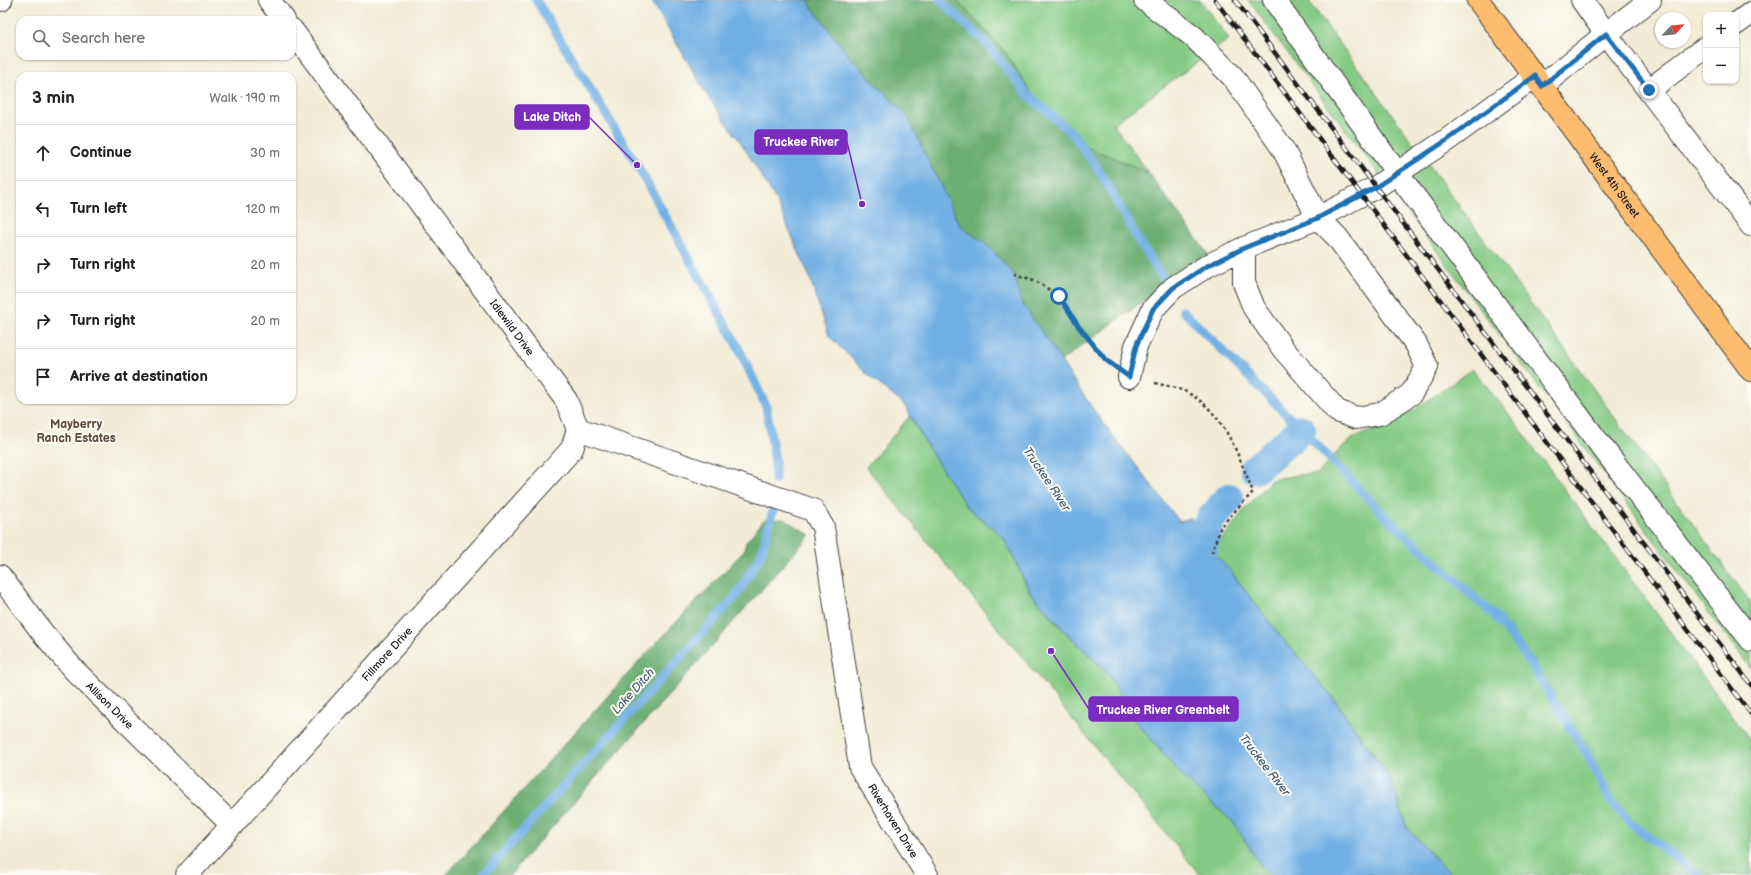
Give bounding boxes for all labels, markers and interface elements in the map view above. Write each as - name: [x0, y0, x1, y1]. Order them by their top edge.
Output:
- north arrow: [1655, 12, 1691, 48]
- map controls: [1703, 12, 1739, 84]
- button: +: [1703, 12, 1739, 48]
- search box: [16, 16, 296, 60]
- icon: search: [30, 27, 52, 49]
- text: Search here: [62, 29, 145, 48]
- button: −: [1703, 48, 1739, 84]
- route end: [1640, 81, 1658, 99]
- text: 3 min: [32, 88, 75, 108]
- text: Walk · 190 m: [209, 90, 280, 106]
- callout: Lake Ditch: [515, 105, 589, 129]
- text: Lake Ditch: [523, 110, 581, 125]
- callout: Truckee River: [755, 130, 847, 154]
- text: Truckee River: [763, 135, 839, 150]
- icon: ahead: [32, 142, 54, 164]
- text: Continue: [70, 143, 132, 162]
- text: 30 m: [250, 145, 280, 161]
- street label: West 4th Street: [1586, 151, 1643, 221]
- icon: left: [32, 198, 54, 220]
- text: Turn left: [70, 199, 127, 218]
- text: 120 m: [245, 201, 280, 217]
- icon: right: [32, 254, 54, 276]
- text: Turn right: [70, 255, 135, 274]
- text: 20 m: [250, 257, 280, 273]
- route start: [1050, 287, 1068, 305]
- street label: Idlewild Drive: [487, 297, 537, 359]
- icon: right: [32, 310, 54, 332]
- text: Turn right: [70, 311, 135, 330]
- text: 20 m: [250, 313, 280, 329]
- icon: arrive: [32, 366, 54, 388]
- text: Arrive at destination: [70, 367, 208, 386]
- district label: Mayberry Ranch Estates: [36, 417, 116, 446]
- water label: Truckee River: [1020, 444, 1074, 516]
- street label: Fillmore Drive: [359, 624, 415, 684]
- water label: Lake Ditch: [609, 665, 658, 717]
- street label: Allison Drive: [83, 680, 136, 732]
- callout: Truckee River Greenbelt: [1089, 697, 1238, 721]
- text: Truckee River Greenbelt: [1096, 703, 1230, 718]
- water label: Truckee River: [1236, 731, 1294, 800]
- street label: Riverhaven Drive: [865, 781, 921, 861]

